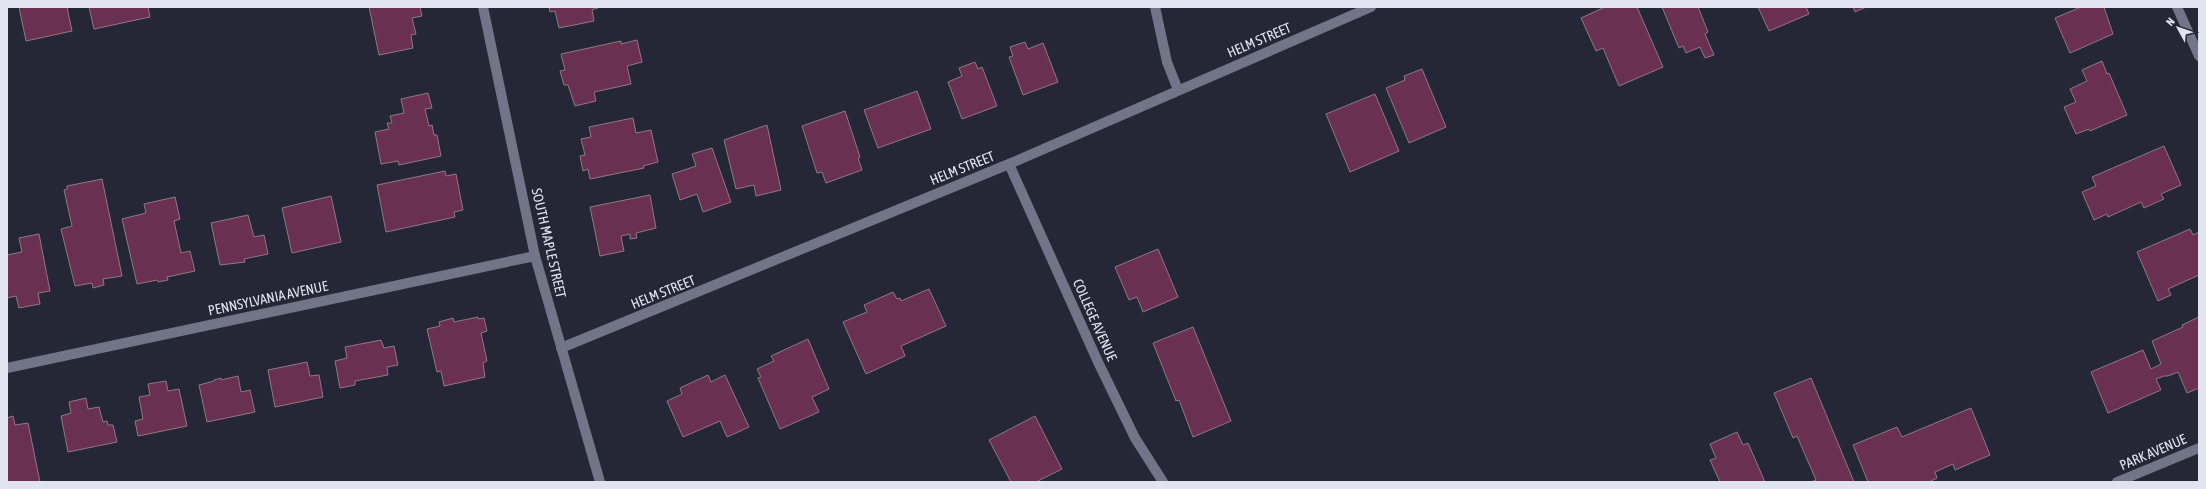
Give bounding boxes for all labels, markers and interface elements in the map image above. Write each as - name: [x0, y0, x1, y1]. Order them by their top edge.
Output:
- north arrow: [2158, 8, 2198, 48]
- text: N: [2164, 15, 2177, 28]
- street label: HELM STREET: [1225, 19, 1293, 61]
- street label: HELM STREET: [928, 148, 996, 188]
- street label: SOUTH MAPLE STREET: [529, 187, 569, 299]
- street label: HELM STREET: [629, 272, 697, 312]
- street label: COLLEGE AVENUE: [1070, 276, 1120, 364]
- street label: PENNSYLVANIA AVENUE: [207, 277, 329, 319]
- street label: PARK AVENUE: [2117, 431, 2189, 473]

